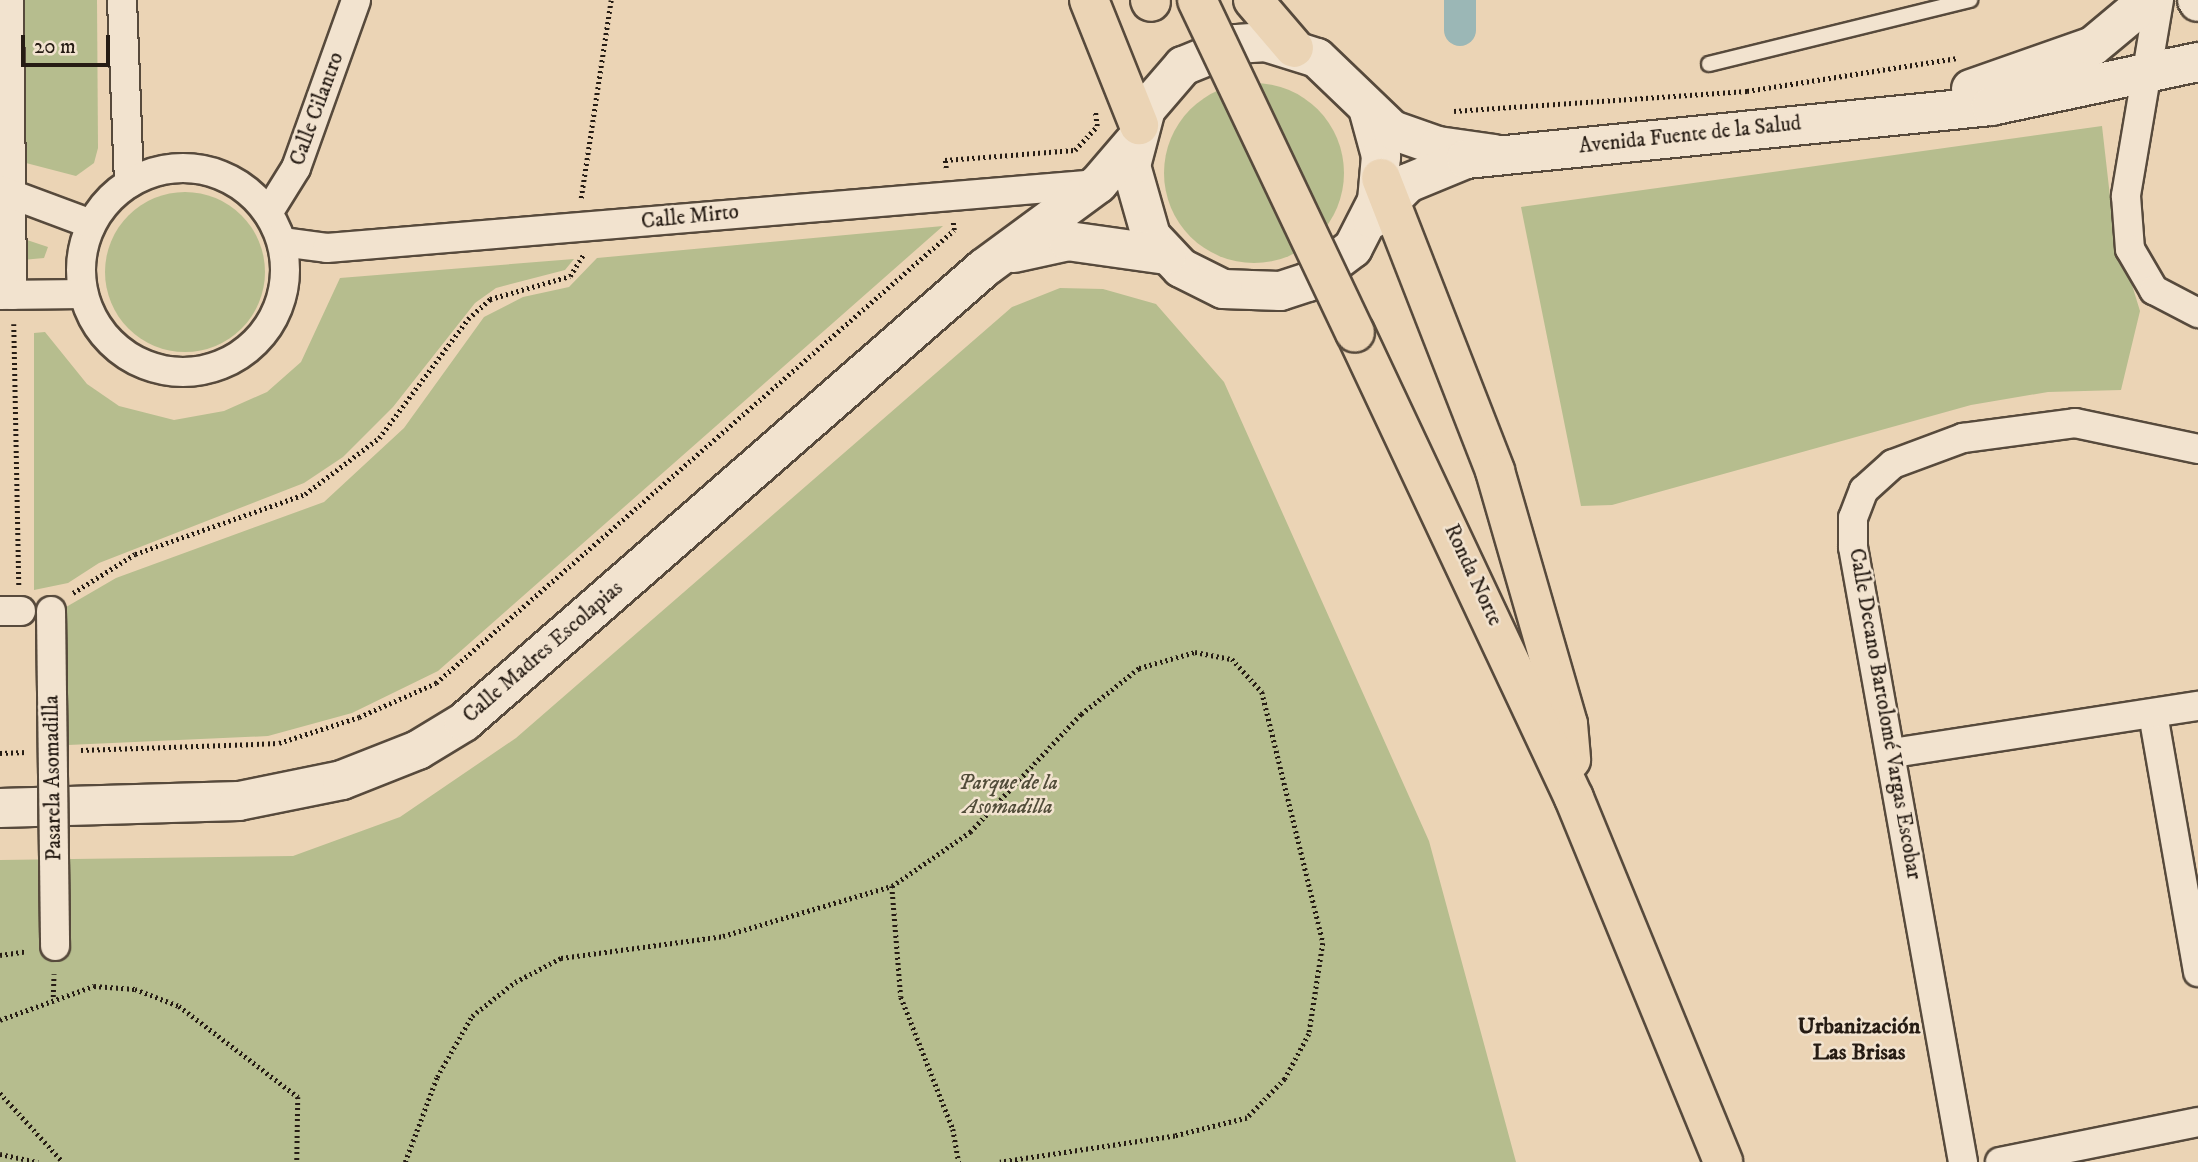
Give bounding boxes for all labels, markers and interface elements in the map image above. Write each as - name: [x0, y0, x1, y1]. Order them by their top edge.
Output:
- scale bar: [24, 21, 114, 65]
- text: 20 m: [34, 34, 76, 60]
- street label: Calle Cilantro: [285, 49, 349, 169]
- street label: Avenida Fuente de la Salud: [1578, 111, 1802, 159]
- street label: Calle Mirto: [640, 199, 740, 235]
- street label: Ronda Norte: [1439, 520, 1507, 630]
- street label: Calle Decano Bartolomé Vargas Escobar: [1843, 546, 1927, 882]
- street label: Calle Madres Escolapias: [458, 576, 628, 728]
- street label: Pasarela Asomadilla: [39, 695, 67, 861]
- park label: Parque de la Asomadilla: [958, 770, 1058, 820]
- district label: Urbanización Las Brisas: [1798, 1013, 1920, 1067]

